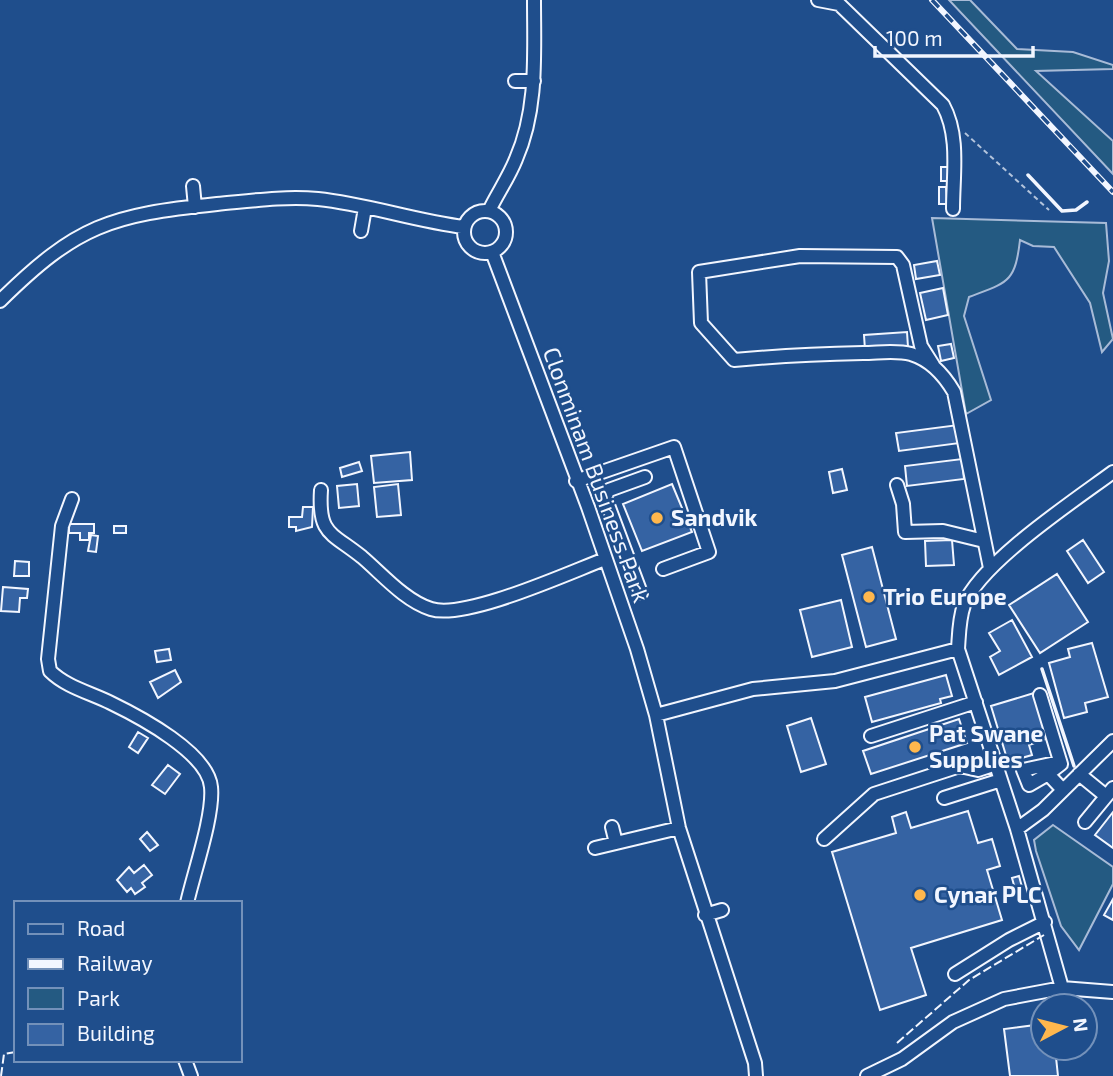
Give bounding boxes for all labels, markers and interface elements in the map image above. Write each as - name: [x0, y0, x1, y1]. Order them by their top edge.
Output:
- scale bar: [875, 14, 1032, 58]
- text: 100 m: [886, 25, 943, 50]
- street label: Clonminam Business Park: [538, 343, 656, 606]
- place label: Sandvik: [671, 503, 758, 531]
- marker: Sandvik: [649, 510, 665, 526]
- place label: Trio Europe: [883, 582, 1007, 610]
- marker: Trio Europe: [861, 589, 877, 605]
- place label: Pat Swane Supplies: [929, 719, 1043, 773]
- marker: Pat Swane Supplies: [907, 739, 923, 755]
- place label: Cynar PLC: [934, 880, 1042, 908]
- marker: Cynar PLC: [912, 887, 928, 903]
- legend: [14, 901, 242, 1062]
- text: Road: [77, 915, 125, 940]
- text: Railway: [77, 950, 153, 975]
- text: Park: [77, 985, 120, 1010]
- north arrow: [1029, 992, 1099, 1062]
- text: N: [1069, 1017, 1094, 1033]
- text: Building: [77, 1020, 155, 1045]

